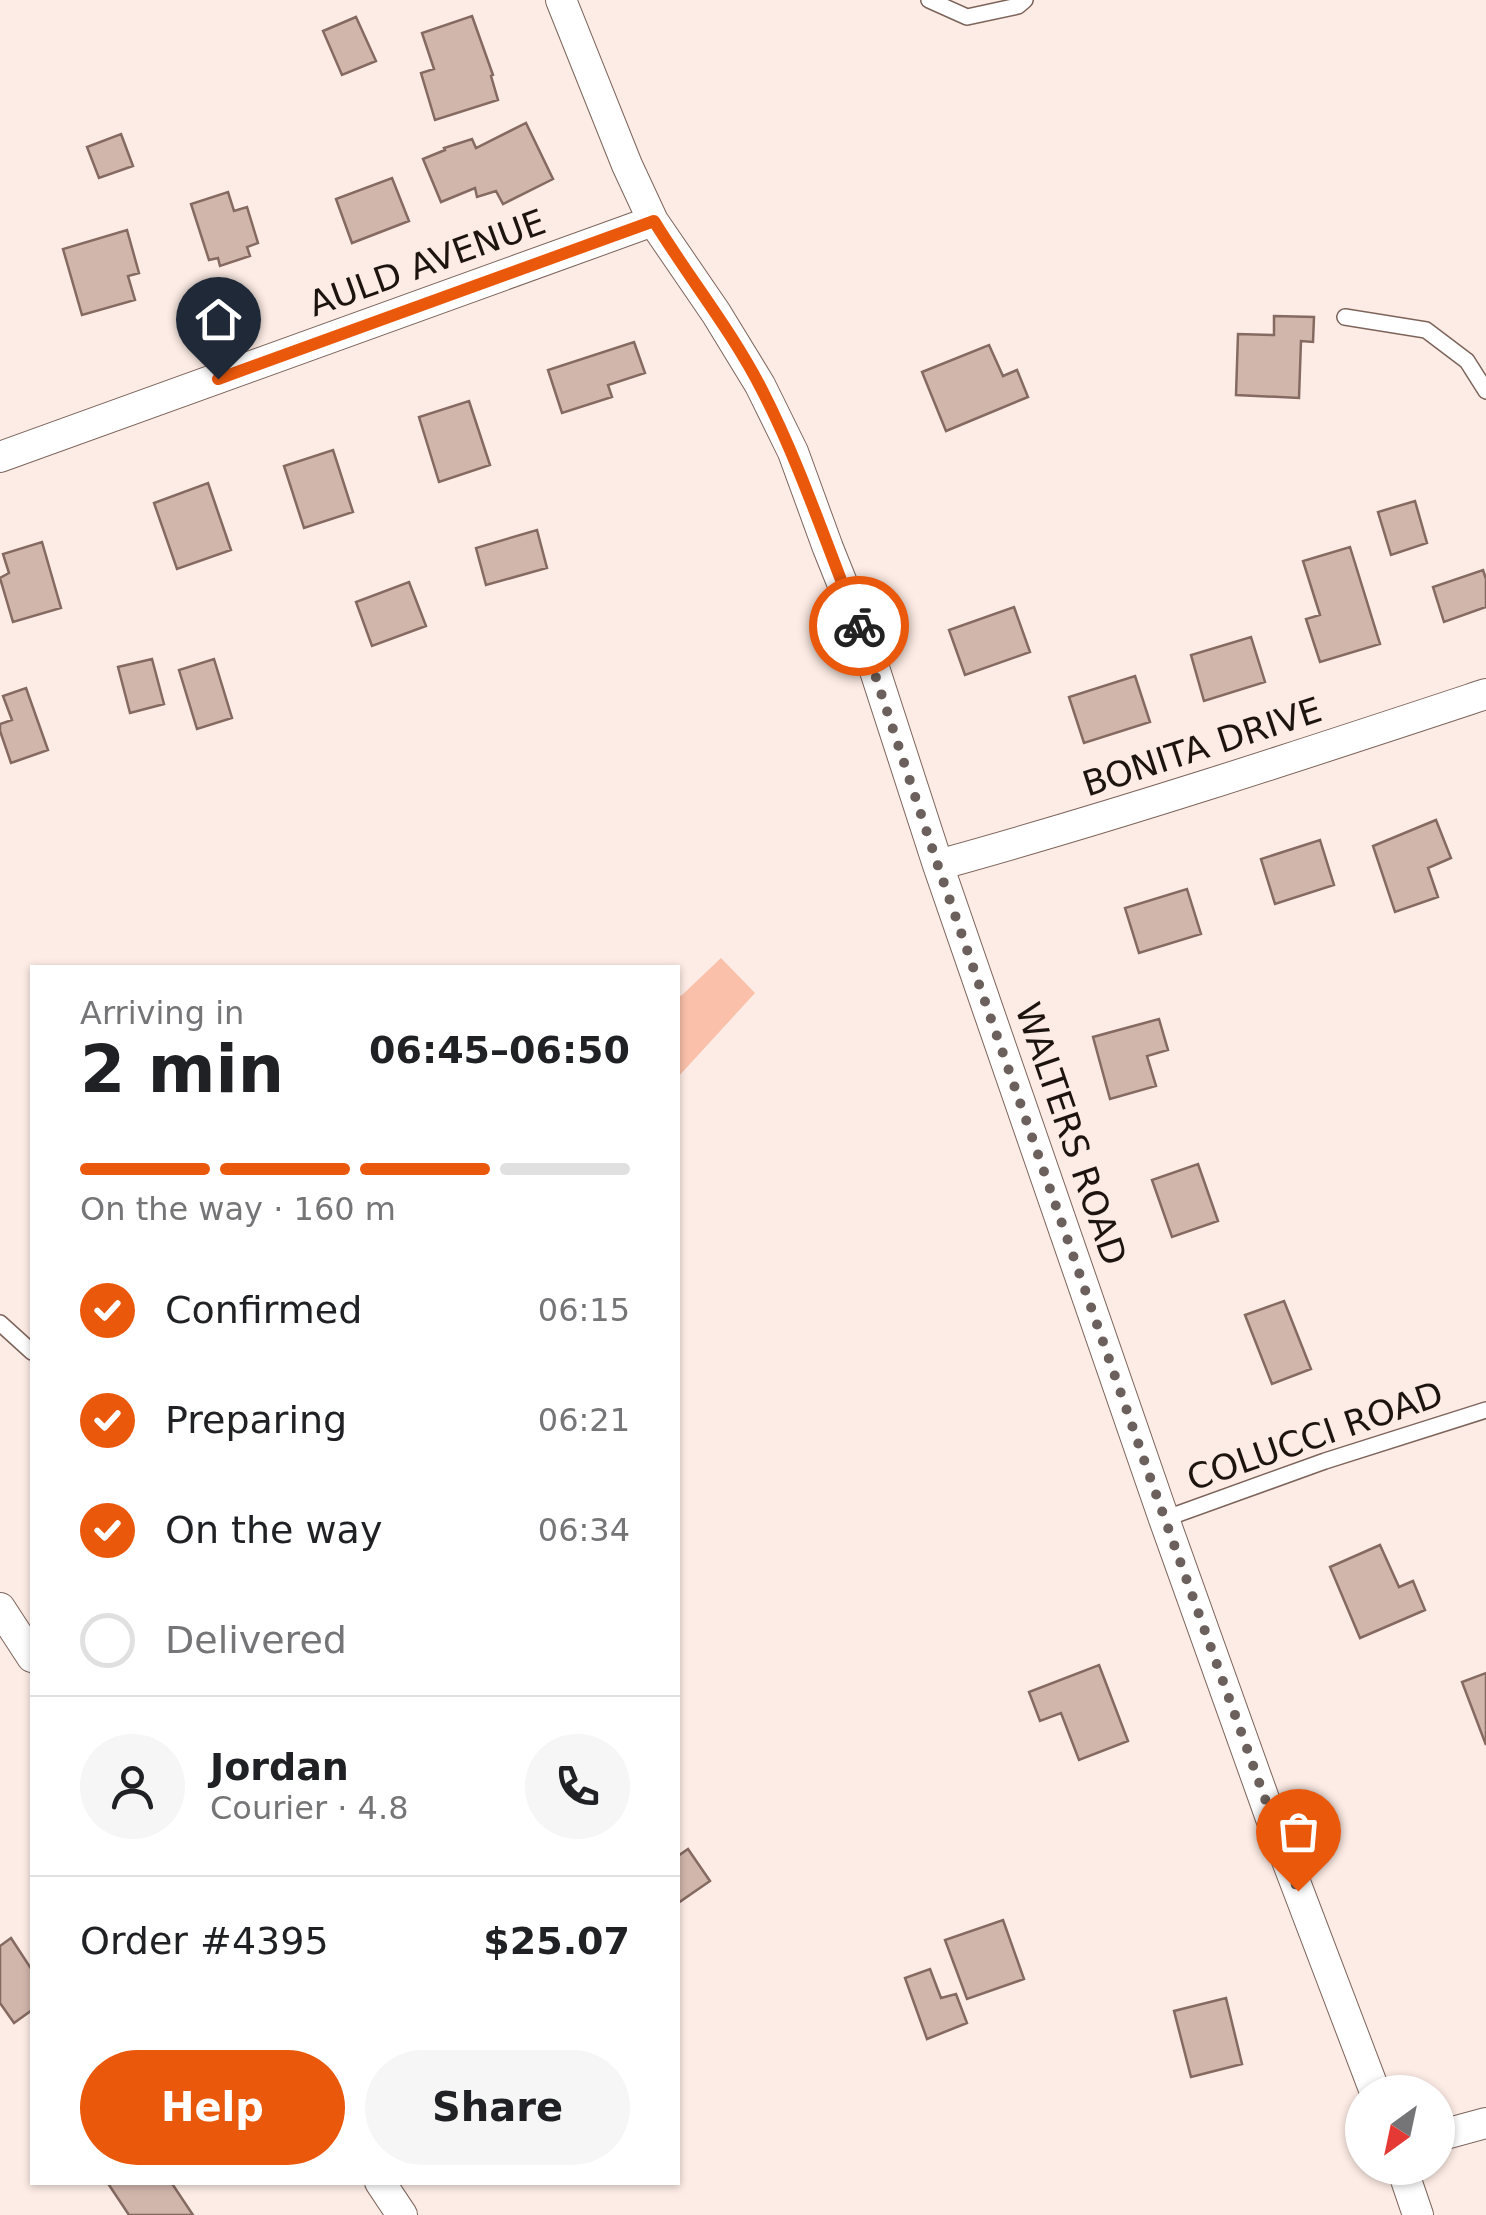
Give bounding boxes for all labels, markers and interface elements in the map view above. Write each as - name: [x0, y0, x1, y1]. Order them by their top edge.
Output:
- street label: AULD AVENUE: [303, 202, 551, 324]
- pin: [176, 277, 261, 380]
- icon: home: [191, 292, 246, 347]
- courier: [809, 576, 909, 676]
- icon: bike: [832, 599, 887, 654]
- street label: BONITA DRIVE: [1077, 690, 1327, 804]
- text: Arriving in: [80, 994, 244, 1032]
- street label: WALTERS ROAD: [1007, 998, 1135, 1270]
- text: 06:45–06:50: [369, 1028, 630, 1072]
- text: 2 min: [80, 1032, 284, 1107]
- text: On the way · 160 m: [80, 1190, 396, 1228]
- icon: check: [80, 1283, 135, 1338]
- text: Confirmed: [165, 1288, 362, 1332]
- text: 06:15: [538, 1291, 630, 1329]
- street label: COLUCCI ROAD: [1182, 1373, 1448, 1499]
- icon: check: [80, 1393, 135, 1448]
- text: Preparing: [165, 1398, 347, 1442]
- text: 06:21: [538, 1401, 630, 1439]
- icon: check: [80, 1503, 135, 1558]
- text: On the way: [165, 1508, 382, 1552]
- text: 06:34: [538, 1511, 630, 1549]
- text: Delivered: [165, 1618, 347, 1662]
- button: person: [80, 1734, 185, 1839]
- button: phone: [525, 1734, 630, 1839]
- text: Jordan: [210, 1745, 349, 1789]
- text: Courier · 4.8: [210, 1789, 409, 1827]
- pin: [1256, 1789, 1341, 1892]
- icon: bag: [1271, 1804, 1326, 1859]
- text: Order #4395: [80, 1919, 329, 1963]
- text: $25.07: [483, 1919, 630, 1963]
- button: Help: [80, 2050, 345, 2165]
- button: Share: [365, 2050, 630, 2165]
- north arrow: [1345, 2075, 1455, 2185]
- map controls: [1345, 2075, 1455, 2185]

